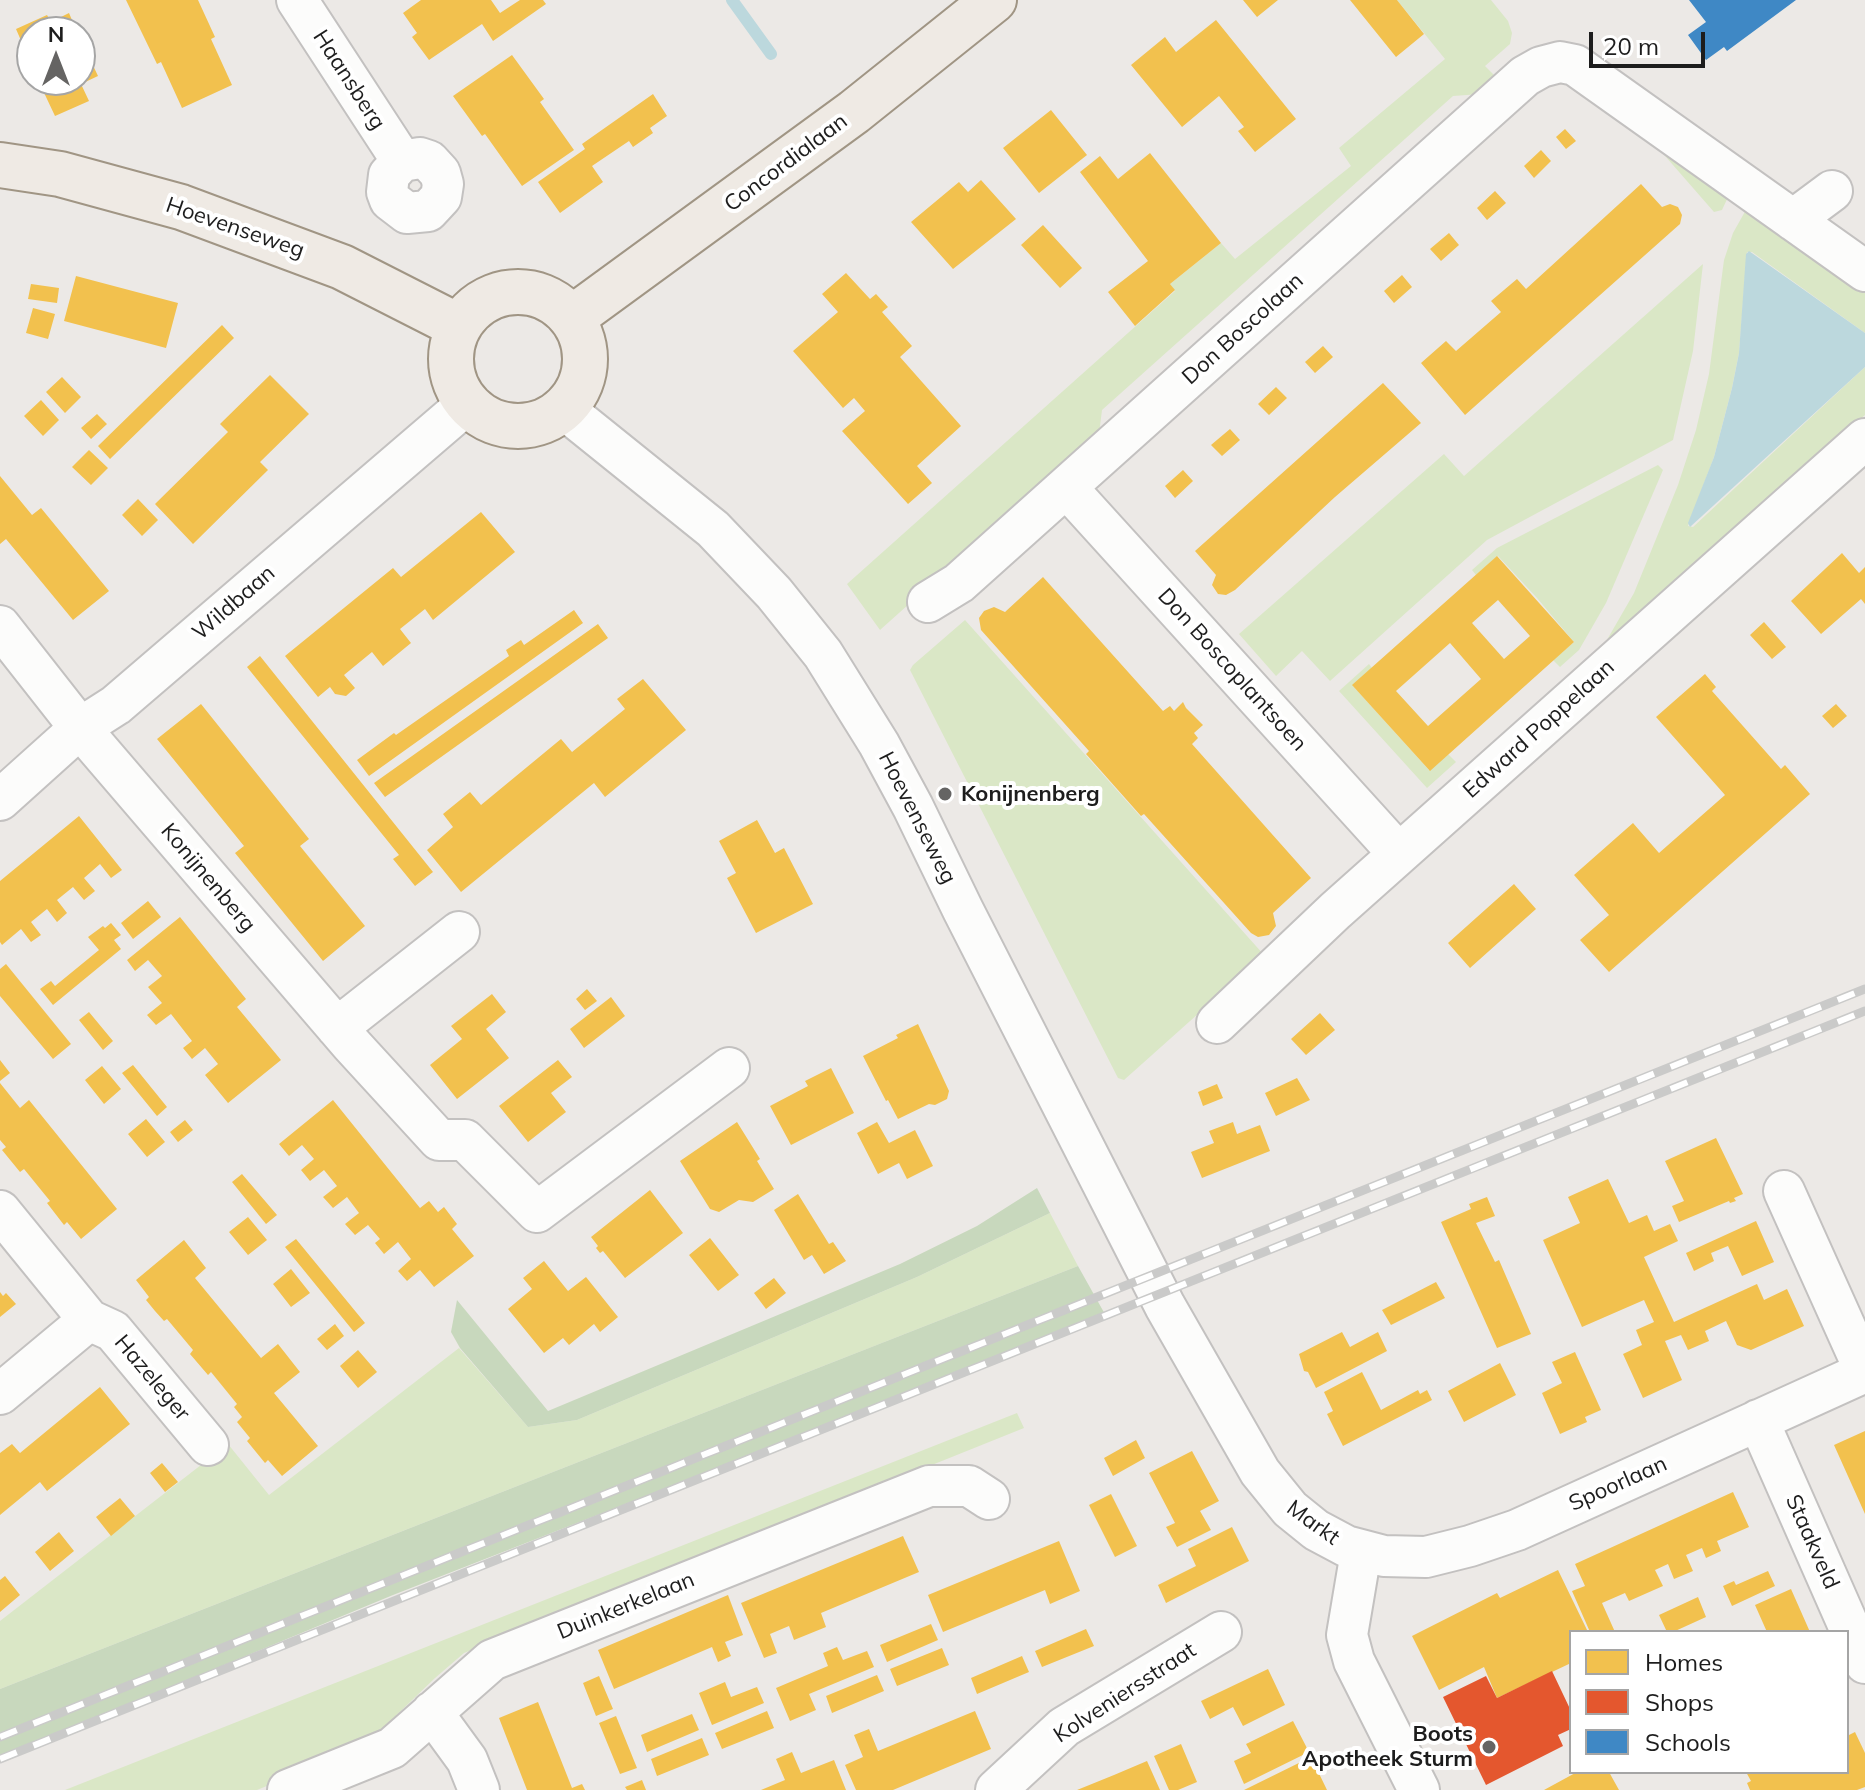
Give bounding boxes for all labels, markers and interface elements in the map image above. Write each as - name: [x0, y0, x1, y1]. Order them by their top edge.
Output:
- north arrow: [16, 16, 96, 96]
- scale bar: [1593, 16, 1709, 66]
- text: N: [48, 20, 64, 48]
- street label: Haansberg: [307, 25, 391, 135]
- text: 20 m: [1603, 31, 1659, 61]
- street label: Concordialaan: [719, 108, 853, 218]
- street label: Hoevenseweg: [162, 192, 308, 264]
- street label: Don Boscolaan: [1177, 268, 1309, 390]
- street label: Wildbaan: [187, 560, 281, 646]
- street label: Don Boscoplantsoen: [1152, 583, 1312, 757]
- street label: Edward Poppelaan: [1458, 654, 1620, 804]
- street label: Hoevenseweg: [872, 748, 962, 888]
- place label: Konijnenberg: [961, 781, 1100, 807]
- marker: Konijnenberg: [936, 785, 954, 803]
- street label: Konijnenberg: [155, 818, 261, 938]
- street label: Hazeleger: [109, 1330, 195, 1426]
- street label: Spoorlaan: [1565, 1451, 1671, 1517]
- street label: Staakveld: [1779, 1491, 1845, 1593]
- street label: Markt: [1281, 1495, 1345, 1551]
- street label: Duinkerkelaan: [553, 1566, 699, 1646]
- legend: [1569, 1630, 1849, 1774]
- street label: Kolveniersstraat: [1049, 1637, 1201, 1749]
- text: Homes: [1645, 1647, 1723, 1677]
- text: Shops: [1645, 1687, 1714, 1717]
- place label: Boots Apotheek Sturm: [1302, 1721, 1473, 1772]
- text: Schools: [1645, 1727, 1731, 1757]
- marker: Boots Apotheek Sturm: [1480, 1738, 1498, 1756]

